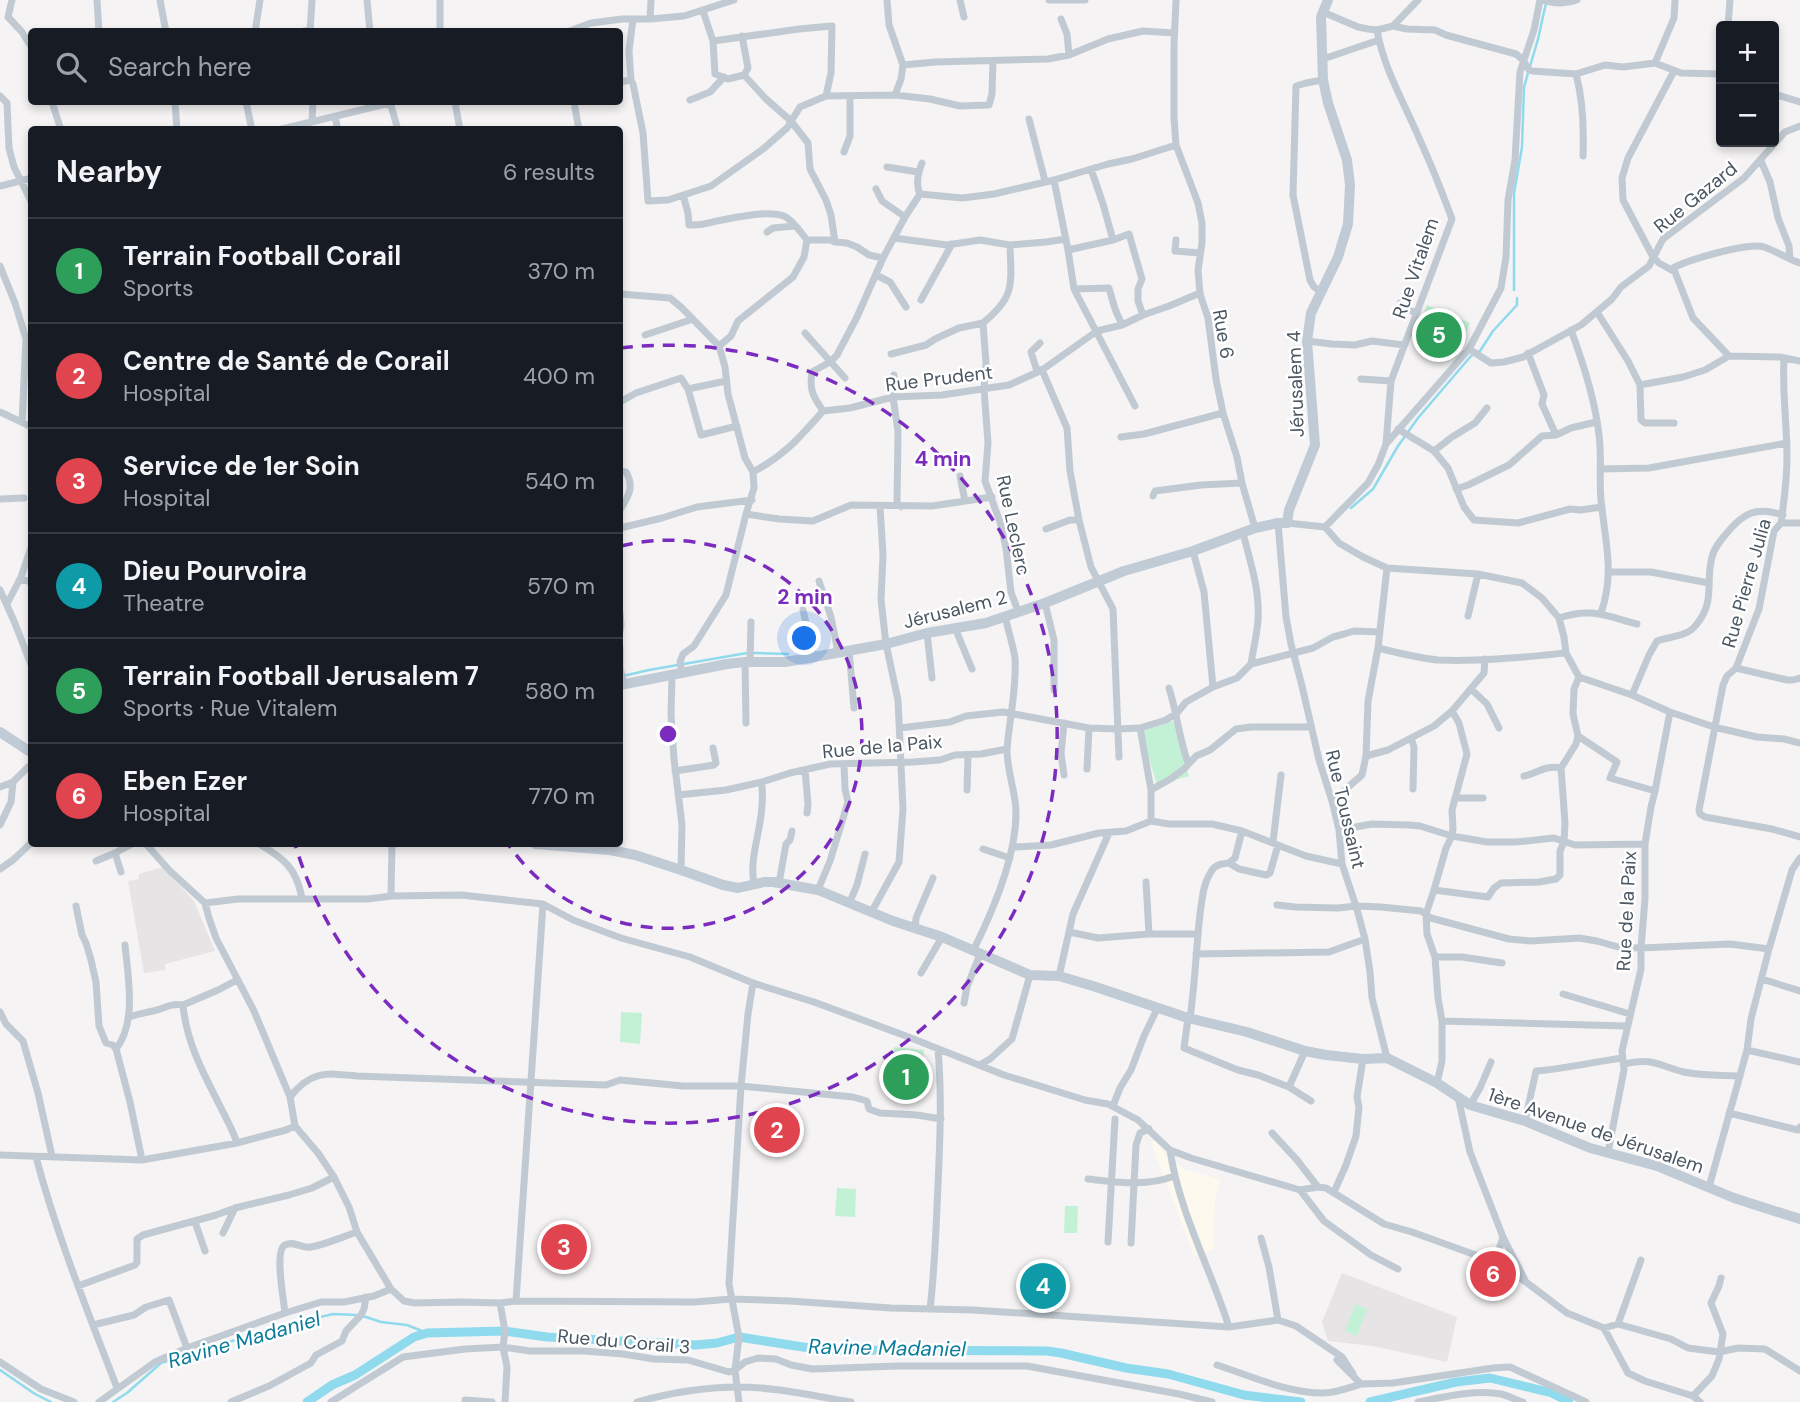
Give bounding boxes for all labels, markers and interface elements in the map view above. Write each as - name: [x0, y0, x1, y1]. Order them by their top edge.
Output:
- map controls: [1716, 21, 1779, 147]
- button: +: [1716, 21, 1779, 84]
- search box: [28, 28, 623, 105]
- icon: search: [52, 48, 90, 86]
- text: Search here: [108, 50, 251, 84]
- button: −: [1716, 84, 1779, 147]
- text: Nearby: [56, 152, 162, 191]
- street label: Rue Gazard: [1648, 156, 1742, 239]
- text: 6 results: [503, 157, 595, 187]
- street label: Rue Vitalem: [1387, 214, 1444, 322]
- text: Terrain Football Corail: [123, 239, 401, 273]
- text: 1: [75, 256, 83, 286]
- text: 370 m: [527, 256, 595, 286]
- text: Sports: [123, 273, 193, 303]
- street label: Rue 6: [1207, 307, 1240, 361]
- pin: 5: [1416, 309, 1462, 361]
- street label: Jérusalem 4: [1281, 330, 1310, 438]
- text: Centre de Santé de Corail: [123, 344, 450, 378]
- street label: Rue Prudent: [884, 360, 994, 397]
- text: 2: [72, 361, 86, 391]
- text: 400 m: [523, 361, 595, 391]
- text: Hospital: [123, 378, 210, 408]
- text: 4 min: [914, 445, 972, 473]
- text: Service de 1er Soin: [123, 449, 360, 483]
- text: 3: [72, 466, 86, 496]
- text: 540 m: [525, 466, 595, 496]
- street label: Rue Leclerc: [991, 473, 1036, 578]
- text: Hospital: [123, 483, 210, 513]
- street label: Rue Pierre Julia: [1716, 516, 1777, 651]
- text: Dieu Pourvoira: [123, 554, 307, 588]
- text: 4: [72, 571, 86, 601]
- text: 570 m: [527, 571, 595, 601]
- text: 2 min: [777, 583, 833, 611]
- street label: Jérusalem 2: [901, 585, 1010, 634]
- text: Theatre: [123, 588, 205, 618]
- your location: [787, 621, 821, 655]
- text: Terrain Football Jerusalem 7: [123, 659, 479, 693]
- text: 5: [72, 676, 86, 706]
- text: 580 m: [525, 676, 595, 706]
- text: Sports · Rue Vitalem: [123, 693, 337, 723]
- centre of rings: [656, 722, 680, 746]
- street label: Rue de la Paix: [821, 729, 944, 764]
- street label: Rue Toussaint: [1320, 747, 1371, 871]
- text: Eben Ezer: [123, 764, 247, 798]
- text: 6: [72, 781, 86, 811]
- text: 770 m: [528, 781, 595, 811]
- text: Hospital: [123, 798, 210, 828]
- street label: Rue de la Paix: [1611, 850, 1642, 972]
- pin: 1: [883, 1051, 929, 1103]
- street label: 1ère Avenue de Jérusalem: [1485, 1082, 1707, 1179]
- pin: 2: [754, 1104, 800, 1156]
- pin: 3: [541, 1221, 587, 1273]
- pin: 6: [1470, 1248, 1516, 1300]
- pin: 4: [1020, 1260, 1066, 1312]
- water label: Ravine Madaniel: [164, 1305, 324, 1375]
- street label: Rue du Corail 3: [557, 1323, 691, 1360]
- water label: Ravine Madaniel: [808, 1333, 966, 1363]

